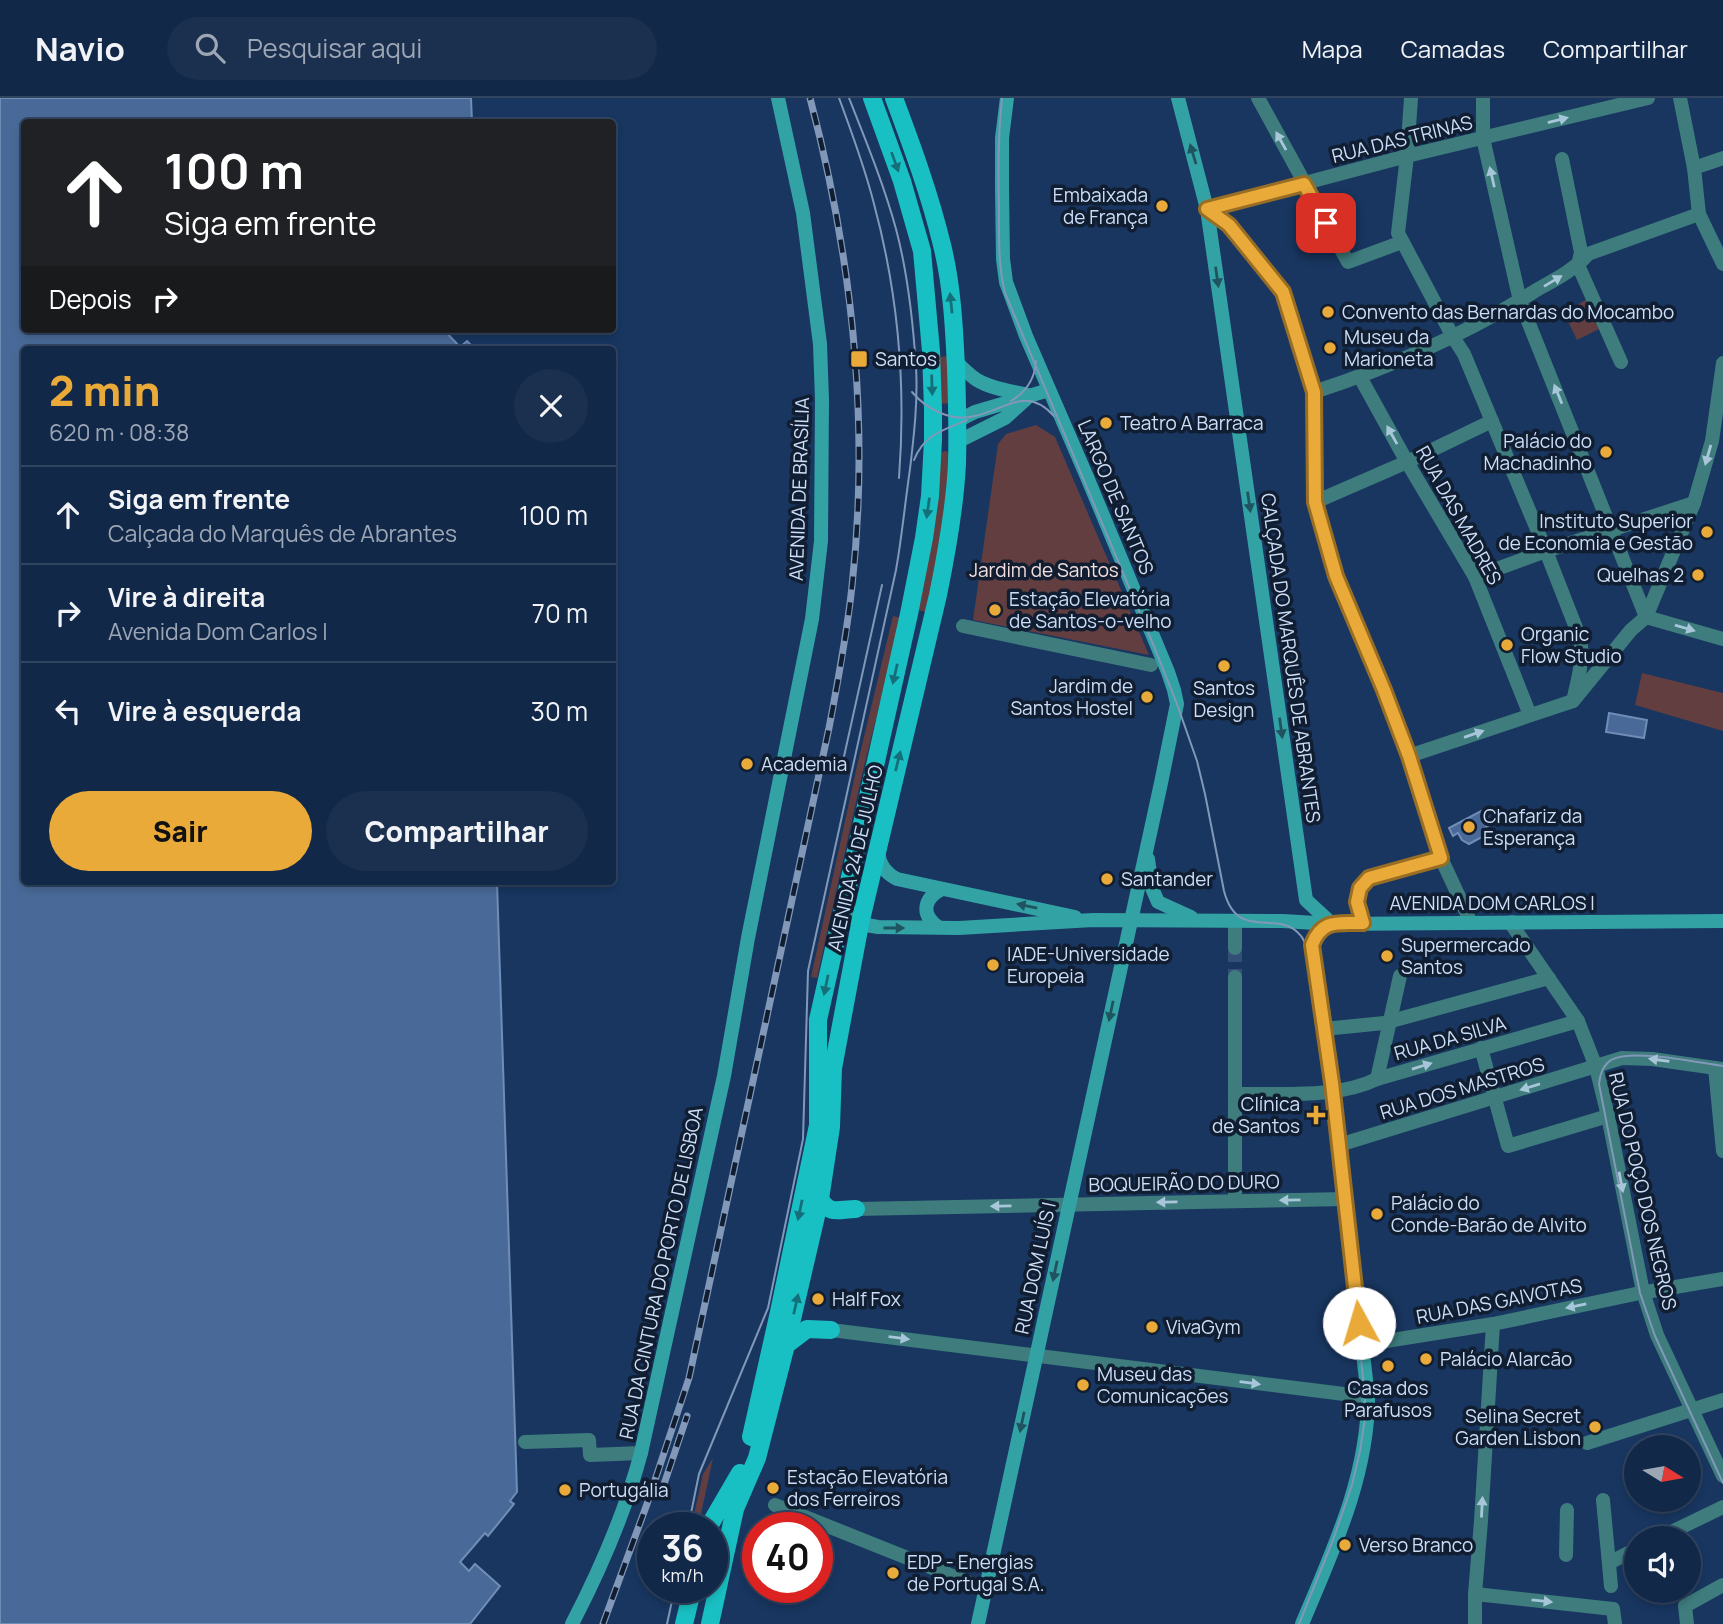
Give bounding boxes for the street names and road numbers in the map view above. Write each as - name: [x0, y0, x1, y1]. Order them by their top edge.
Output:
- street label: RUA DAS TRINAS: [1329, 109, 1475, 169]
- street label: AVENIDA DE BRASÍLIA: [783, 397, 815, 581]
- street label: LARGO DE SANTOS: [1072, 416, 1160, 579]
- street label: RUA DAS MADRES: [1410, 441, 1508, 589]
- street label: CALÇADA DO MARQUÊS DE ABRANTES: [1255, 491, 1327, 825]
- street label: AVENIDA 24 DE JULHO: [821, 762, 889, 954]
- street label: AVENIDA DOM CARLOS I: [1389, 890, 1595, 916]
- street label: RUA DA SILVA: [1391, 1010, 1509, 1066]
- street label: RUA DOS MASTROS: [1377, 1051, 1548, 1125]
- street label: RUA DO POÇO DOS NEGROS: [1603, 1070, 1683, 1313]
- street label: RUA DA CINTURA DO PORTO DE LISBOA: [613, 1105, 709, 1441]
- street label: BOQUEIRÃO DO DURO: [1088, 1168, 1280, 1198]
- street label: RUA DOM LUÍS I: [1008, 1200, 1062, 1336]
- street label: RUA DAS GAIVOTAS: [1414, 1272, 1584, 1330]

